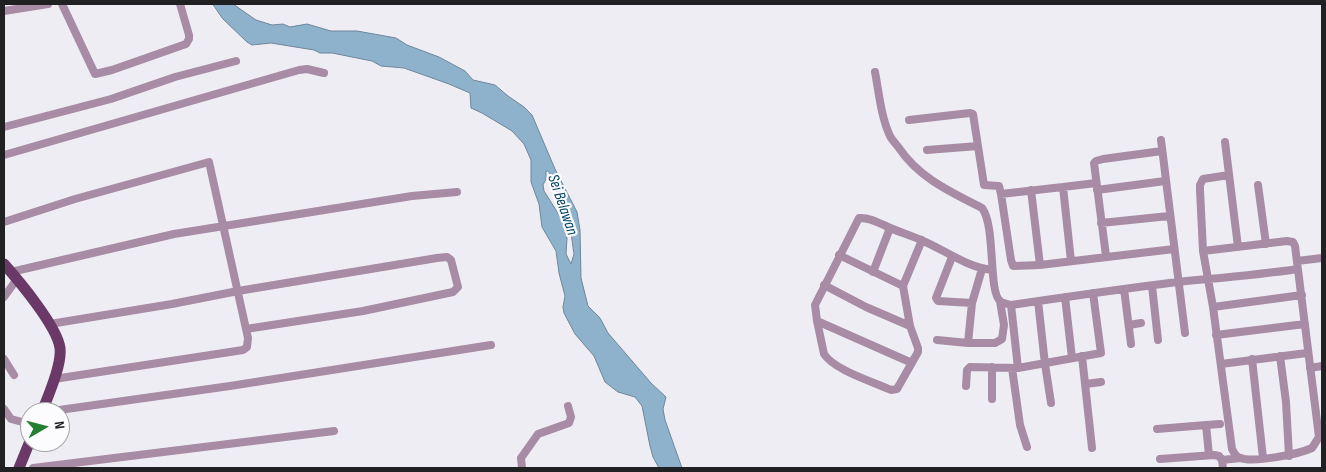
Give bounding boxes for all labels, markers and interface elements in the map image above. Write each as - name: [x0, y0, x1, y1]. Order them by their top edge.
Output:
- water label: Sei Belawan: [543, 172, 581, 238]
- north arrow: [20, 402, 70, 452]
- text: N: [50, 420, 68, 430]

